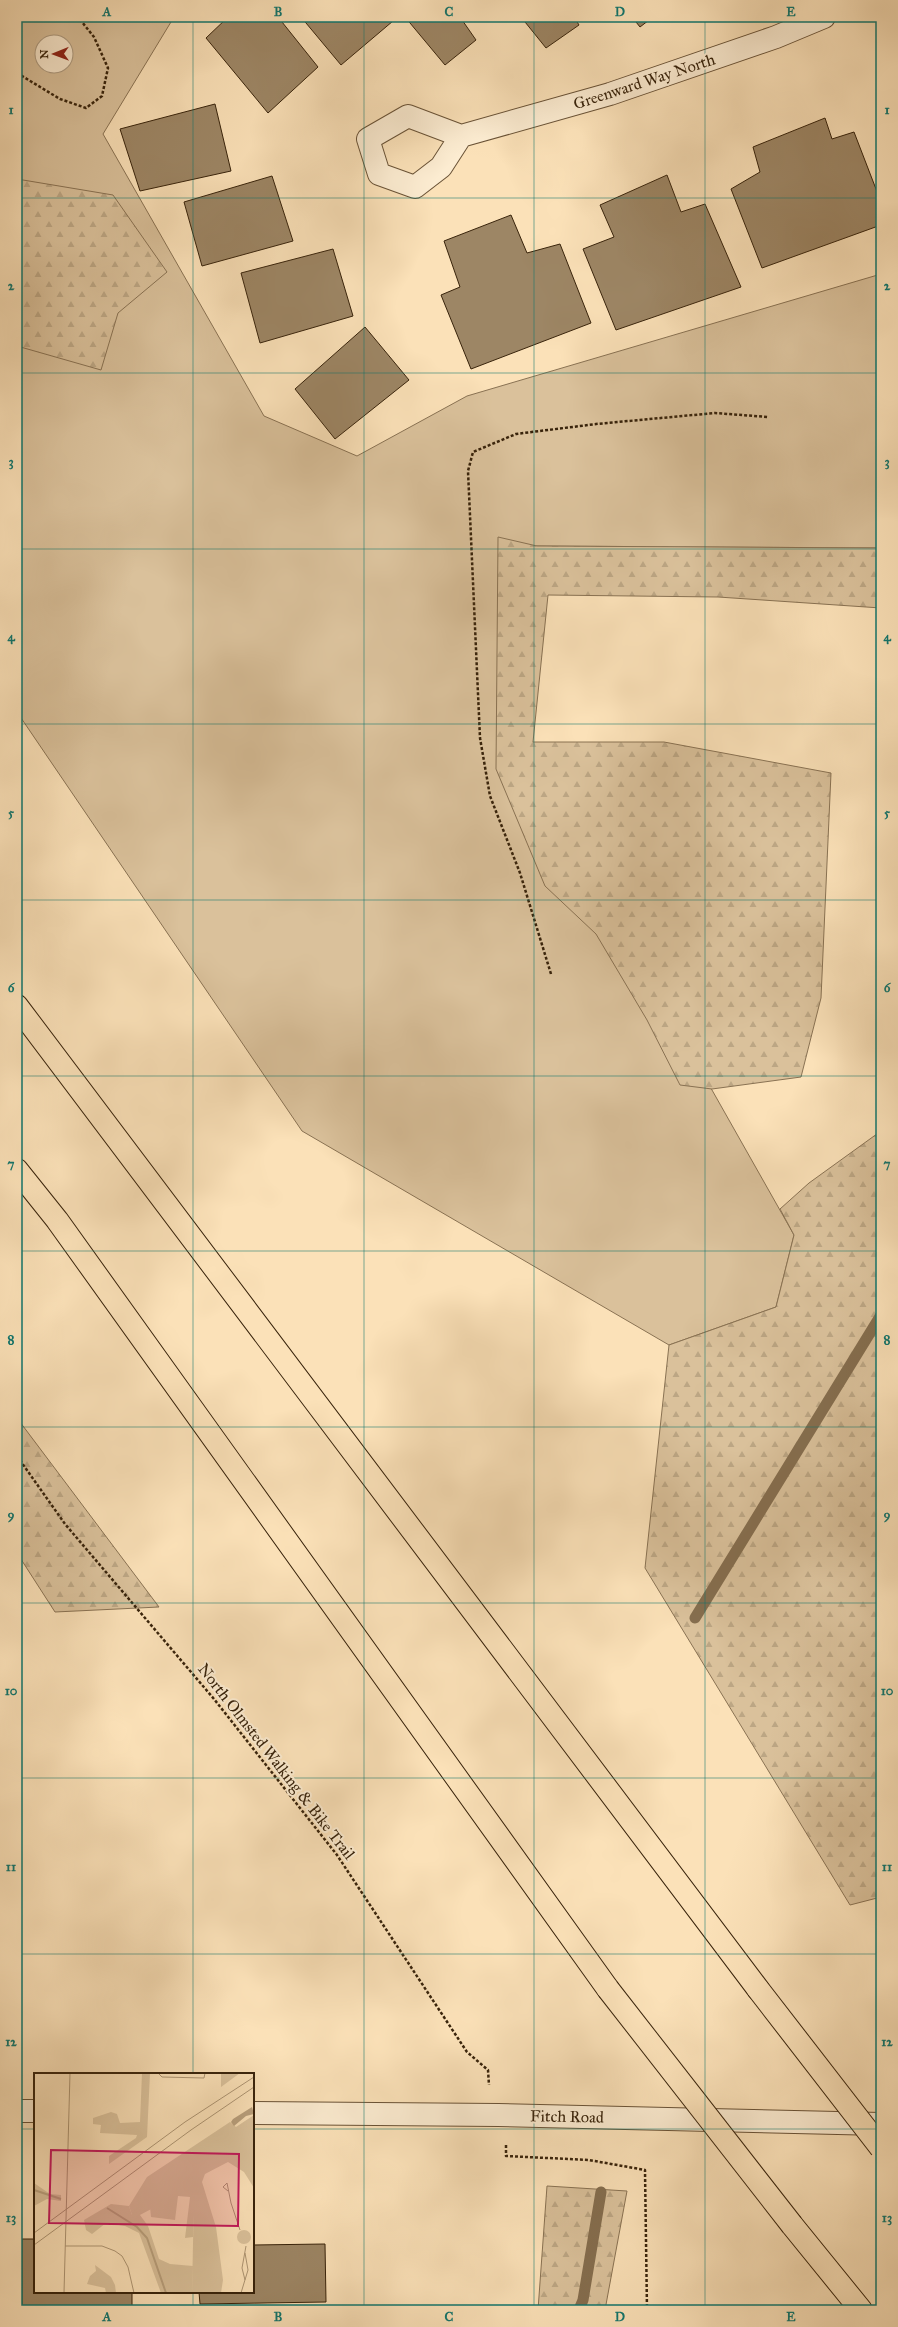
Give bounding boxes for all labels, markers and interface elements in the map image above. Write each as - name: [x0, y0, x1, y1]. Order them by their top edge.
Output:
- text: A: [102, 4, 112, 20]
- text: B: [274, 4, 283, 20]
- text: C: [445, 4, 454, 20]
- text: D: [615, 4, 625, 20]
- text: E: [786, 4, 796, 20]
- north arrow: [34, 34, 74, 74]
- text: N: [38, 49, 51, 59]
- street label: Greenward Way North: [571, 50, 718, 113]
- text: 1: [8, 102, 14, 118]
- text: 1: [884, 102, 890, 118]
- text: 2: [8, 278, 15, 294]
- text: 2: [884, 278, 891, 294]
- text: 3: [8, 454, 14, 470]
- text: 3: [884, 454, 890, 470]
- text: 4: [7, 629, 15, 645]
- text: 4: [883, 629, 891, 645]
- text: 5: [8, 805, 15, 821]
- text: 5: [884, 805, 891, 821]
- text: 6: [8, 980, 16, 996]
- text: 6: [884, 980, 892, 996]
- text: 7: [8, 1156, 15, 1172]
- text: 7: [884, 1156, 891, 1172]
- text: 8: [8, 1332, 15, 1348]
- text: 8: [884, 1332, 891, 1348]
- text: 9: [8, 1507, 15, 1523]
- text: 9: [884, 1507, 891, 1523]
- street label: North Olmsted Walking & Bike Trail: [193, 1660, 359, 1864]
- text: 10: [5, 1683, 18, 1699]
- text: 10: [881, 1683, 894, 1699]
- text: 11: [6, 1859, 16, 1875]
- text: 11: [882, 1859, 892, 1875]
- text: 12: [5, 2034, 17, 2050]
- text: 12: [881, 2034, 893, 2050]
- inset map: [34, 2073, 254, 2293]
- street label: Fitch Road: [530, 2106, 604, 2127]
- text: 13: [6, 2210, 16, 2226]
- text: 13: [882, 2210, 892, 2226]
- text: A: [102, 2309, 112, 2325]
- text: B: [274, 2309, 283, 2325]
- text: C: [445, 2309, 454, 2325]
- text: D: [615, 2309, 625, 2325]
- text: E: [786, 2309, 796, 2325]

